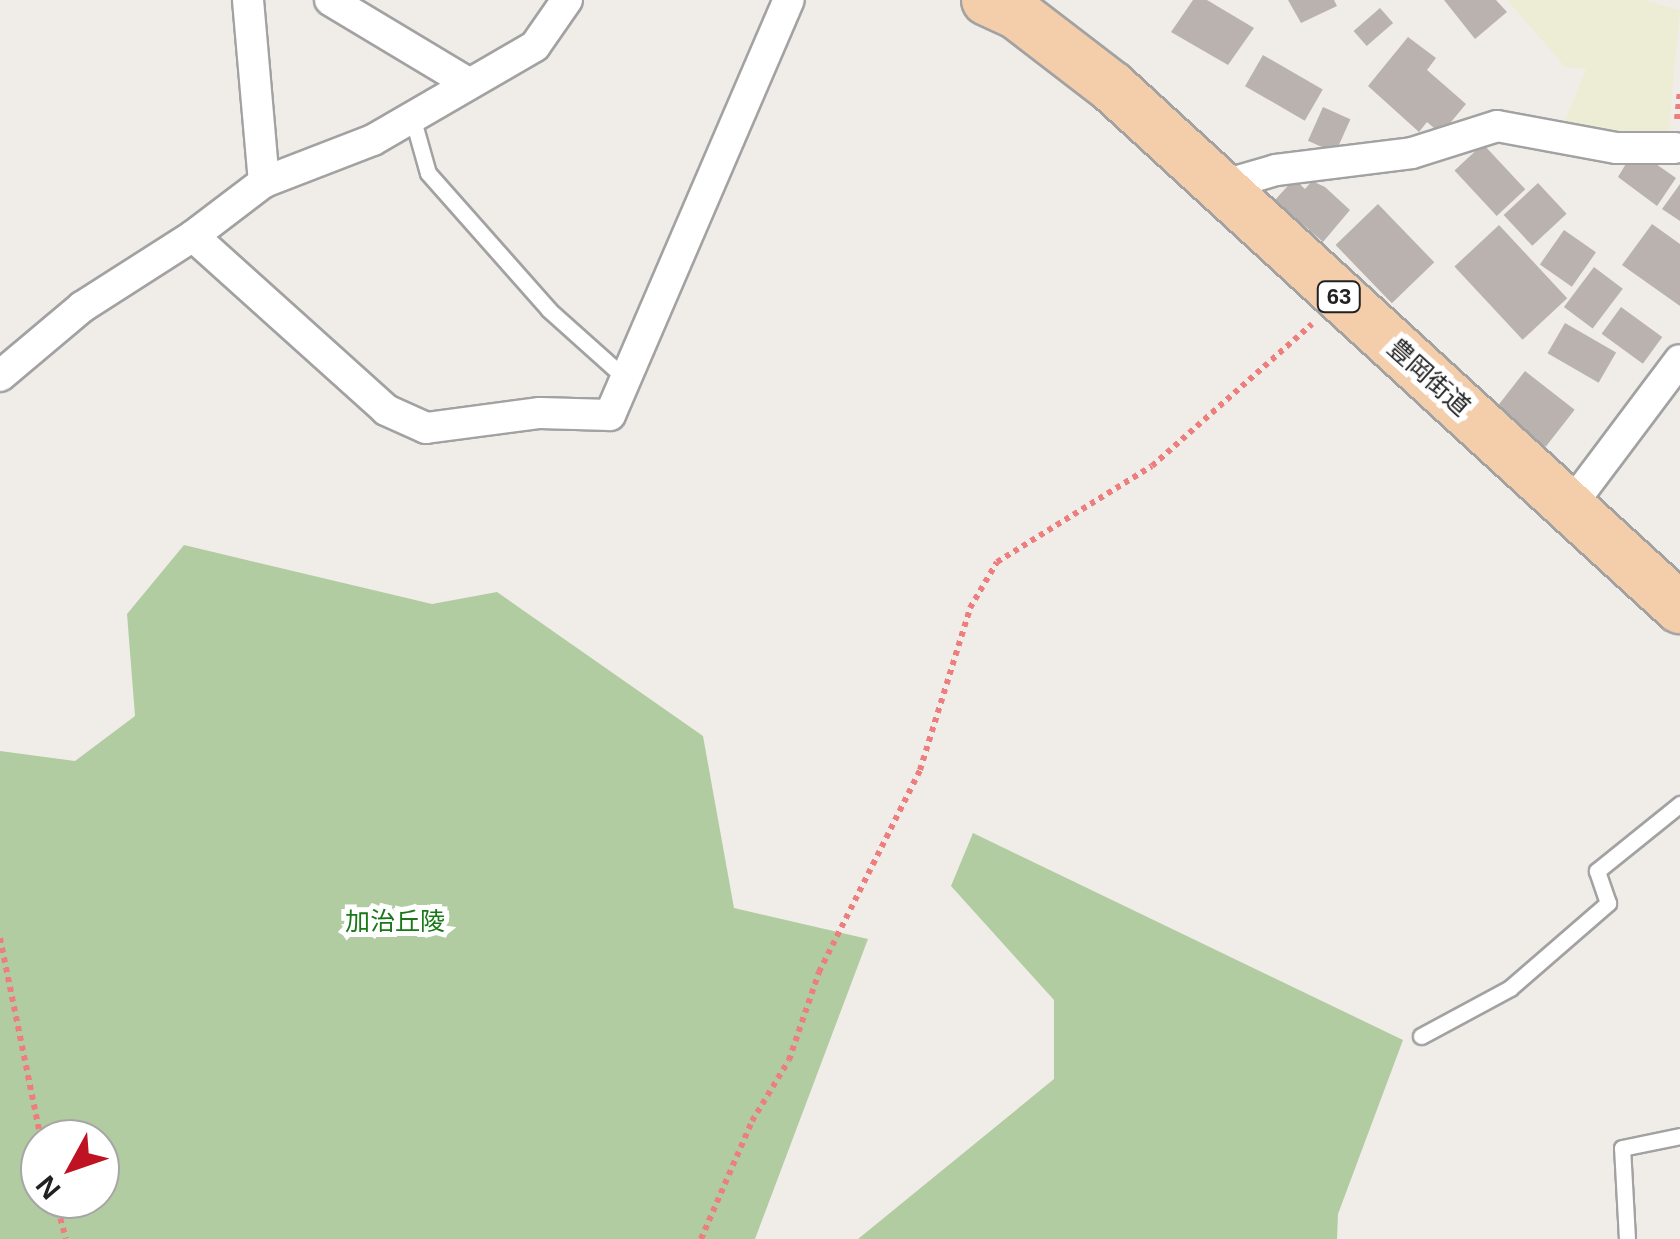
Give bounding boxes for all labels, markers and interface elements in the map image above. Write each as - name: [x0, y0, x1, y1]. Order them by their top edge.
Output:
- road number: 63: [1316, 280, 1362, 314]
- street label: 豊岡街道: [1382, 332, 1476, 422]
- park label: 加治丘陵: [345, 906, 445, 936]
- north arrow: [20, 1119, 120, 1219]
- text: N: [30, 1170, 67, 1205]

